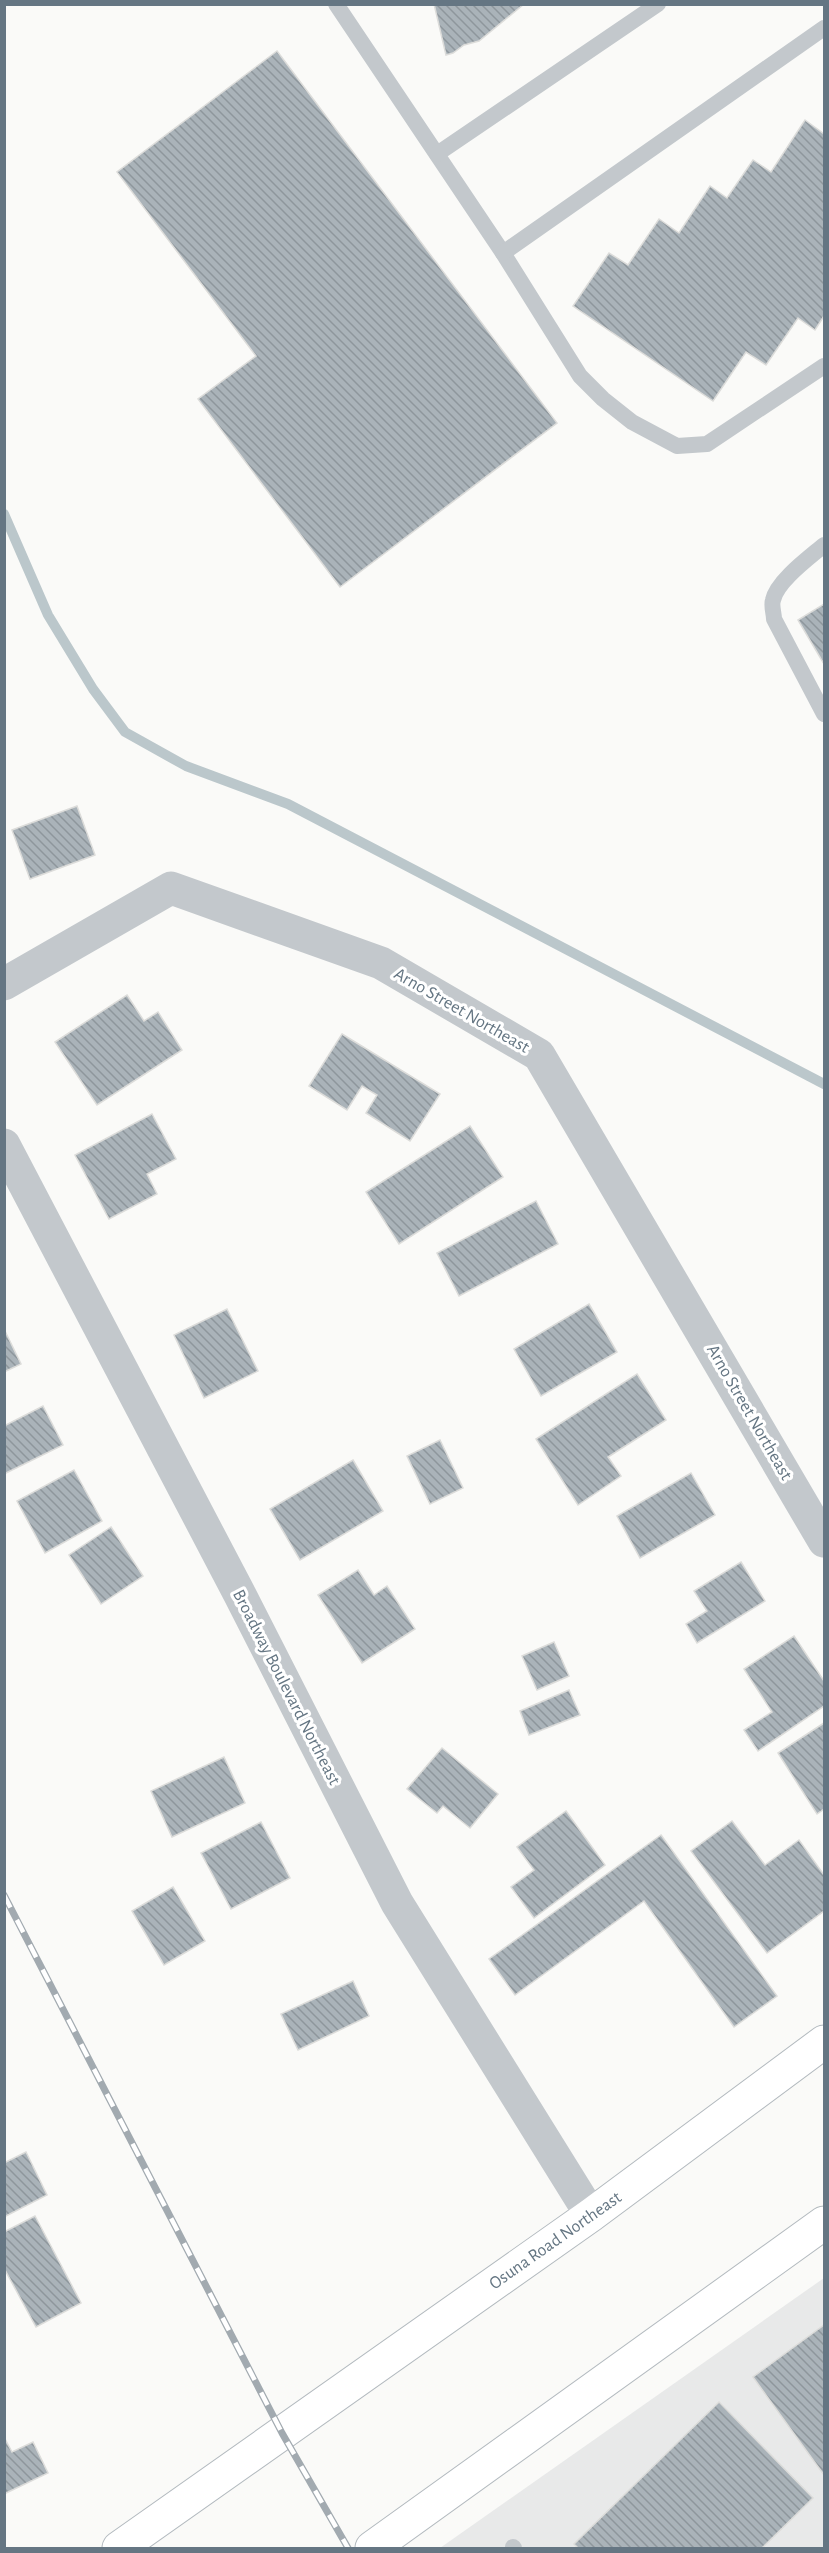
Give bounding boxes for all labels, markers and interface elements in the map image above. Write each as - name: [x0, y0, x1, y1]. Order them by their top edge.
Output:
- street label: Arno Street Northeast: [391, 965, 532, 1057]
- street label: Arno Street Northeast: [703, 1342, 795, 1483]
- street label: Broadway Boulevard Northeast: [229, 1587, 343, 1788]
- street label: Osuna Road Northeast: [486, 2188, 625, 2293]

